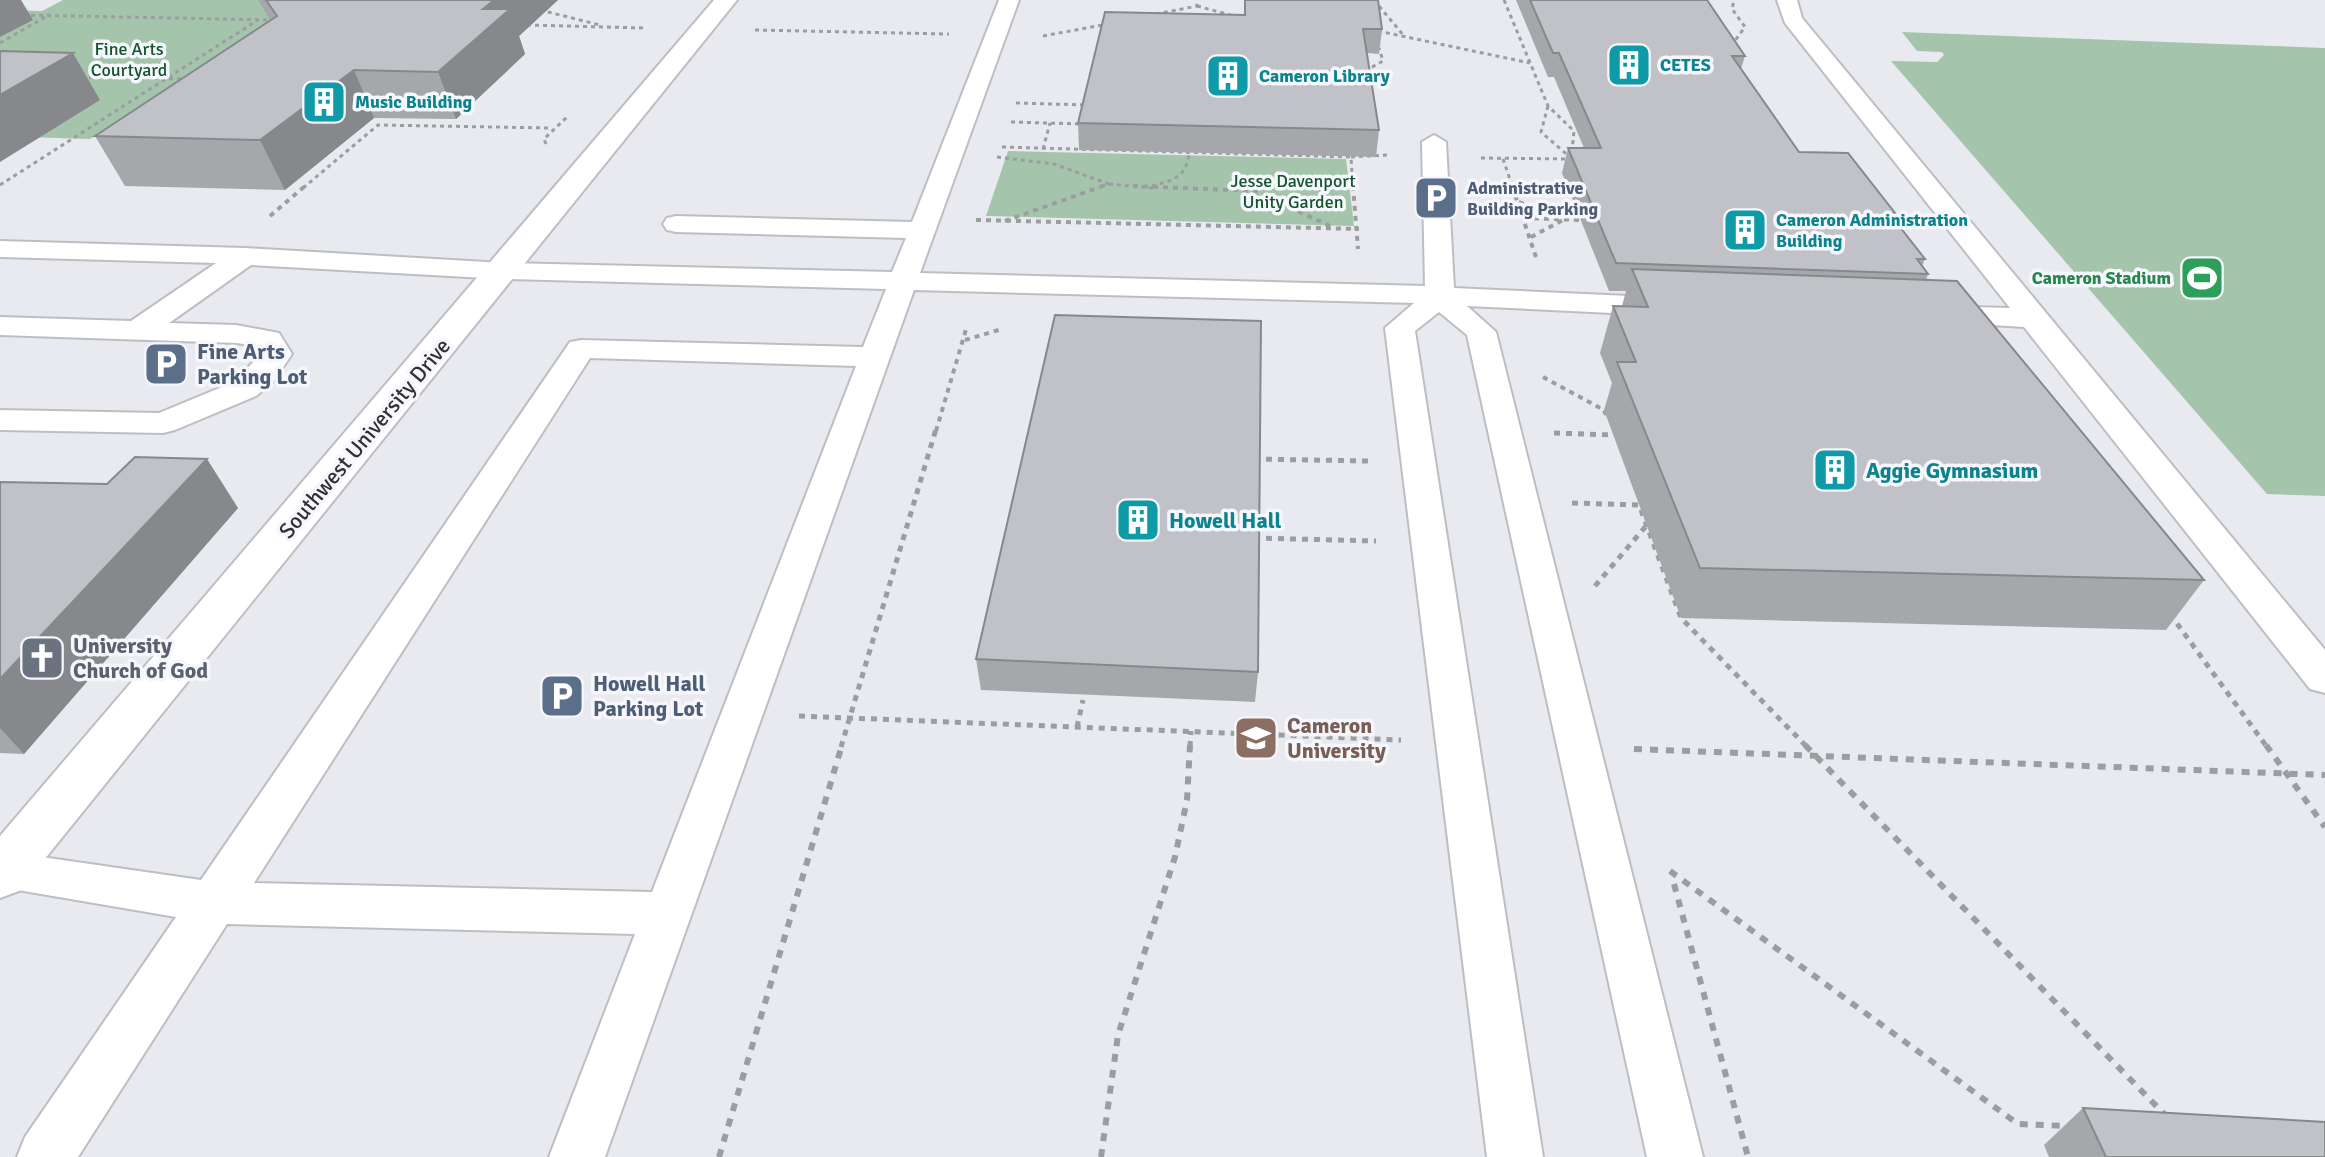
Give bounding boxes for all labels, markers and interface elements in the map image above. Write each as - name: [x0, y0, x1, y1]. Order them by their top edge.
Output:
- park label: Fine Arts Courtyard: [91, 38, 167, 81]
- building icon: CETES: [1605, 41, 1653, 89]
- building icon: Cameron Library: [1204, 52, 1252, 100]
- place label: CETES: [1660, 54, 1711, 76]
- place label: Cameron Library: [1259, 65, 1390, 87]
- building icon: Music Building: [300, 78, 348, 126]
- place label: Music Building: [355, 91, 473, 113]
- park label: Jesse Davenport Unity Garden: [1230, 170, 1356, 213]
- parking icon: Administrative Building Parking: [1412, 174, 1460, 222]
- place label: Administrative Building Parking: [1467, 177, 1598, 220]
- building icon: Cameron Administration Building: [1721, 206, 1769, 254]
- place label: Cameron Administration Building: [1776, 209, 1968, 252]
- sports icon: Cameron Stadium: [2178, 254, 2226, 302]
- place label: Cameron Stadium: [2032, 267, 2171, 289]
- street label: Southwest University Drive: [273, 333, 456, 544]
- place label: Fine Arts Parking Lot: [197, 338, 307, 390]
- parking icon: Fine Arts Parking Lot: [142, 340, 190, 388]
- building icon: Aggie Gymnasium: [1811, 446, 1859, 494]
- place label: Aggie Gymnasium: [1866, 457, 2038, 484]
- building icon: Howell Hall: [1114, 496, 1162, 544]
- place label: Howell Hall: [1169, 507, 1281, 534]
- place label: University Church of God: [73, 632, 208, 684]
- church icon: University Church of God: [18, 634, 66, 682]
- place label: Howell Hall Parking Lot: [593, 670, 705, 722]
- parking icon: Howell Hall Parking Lot: [538, 672, 586, 720]
- place label: Cameron University: [1287, 712, 1386, 764]
- school or university icon: Cameron University: [1232, 714, 1280, 762]

